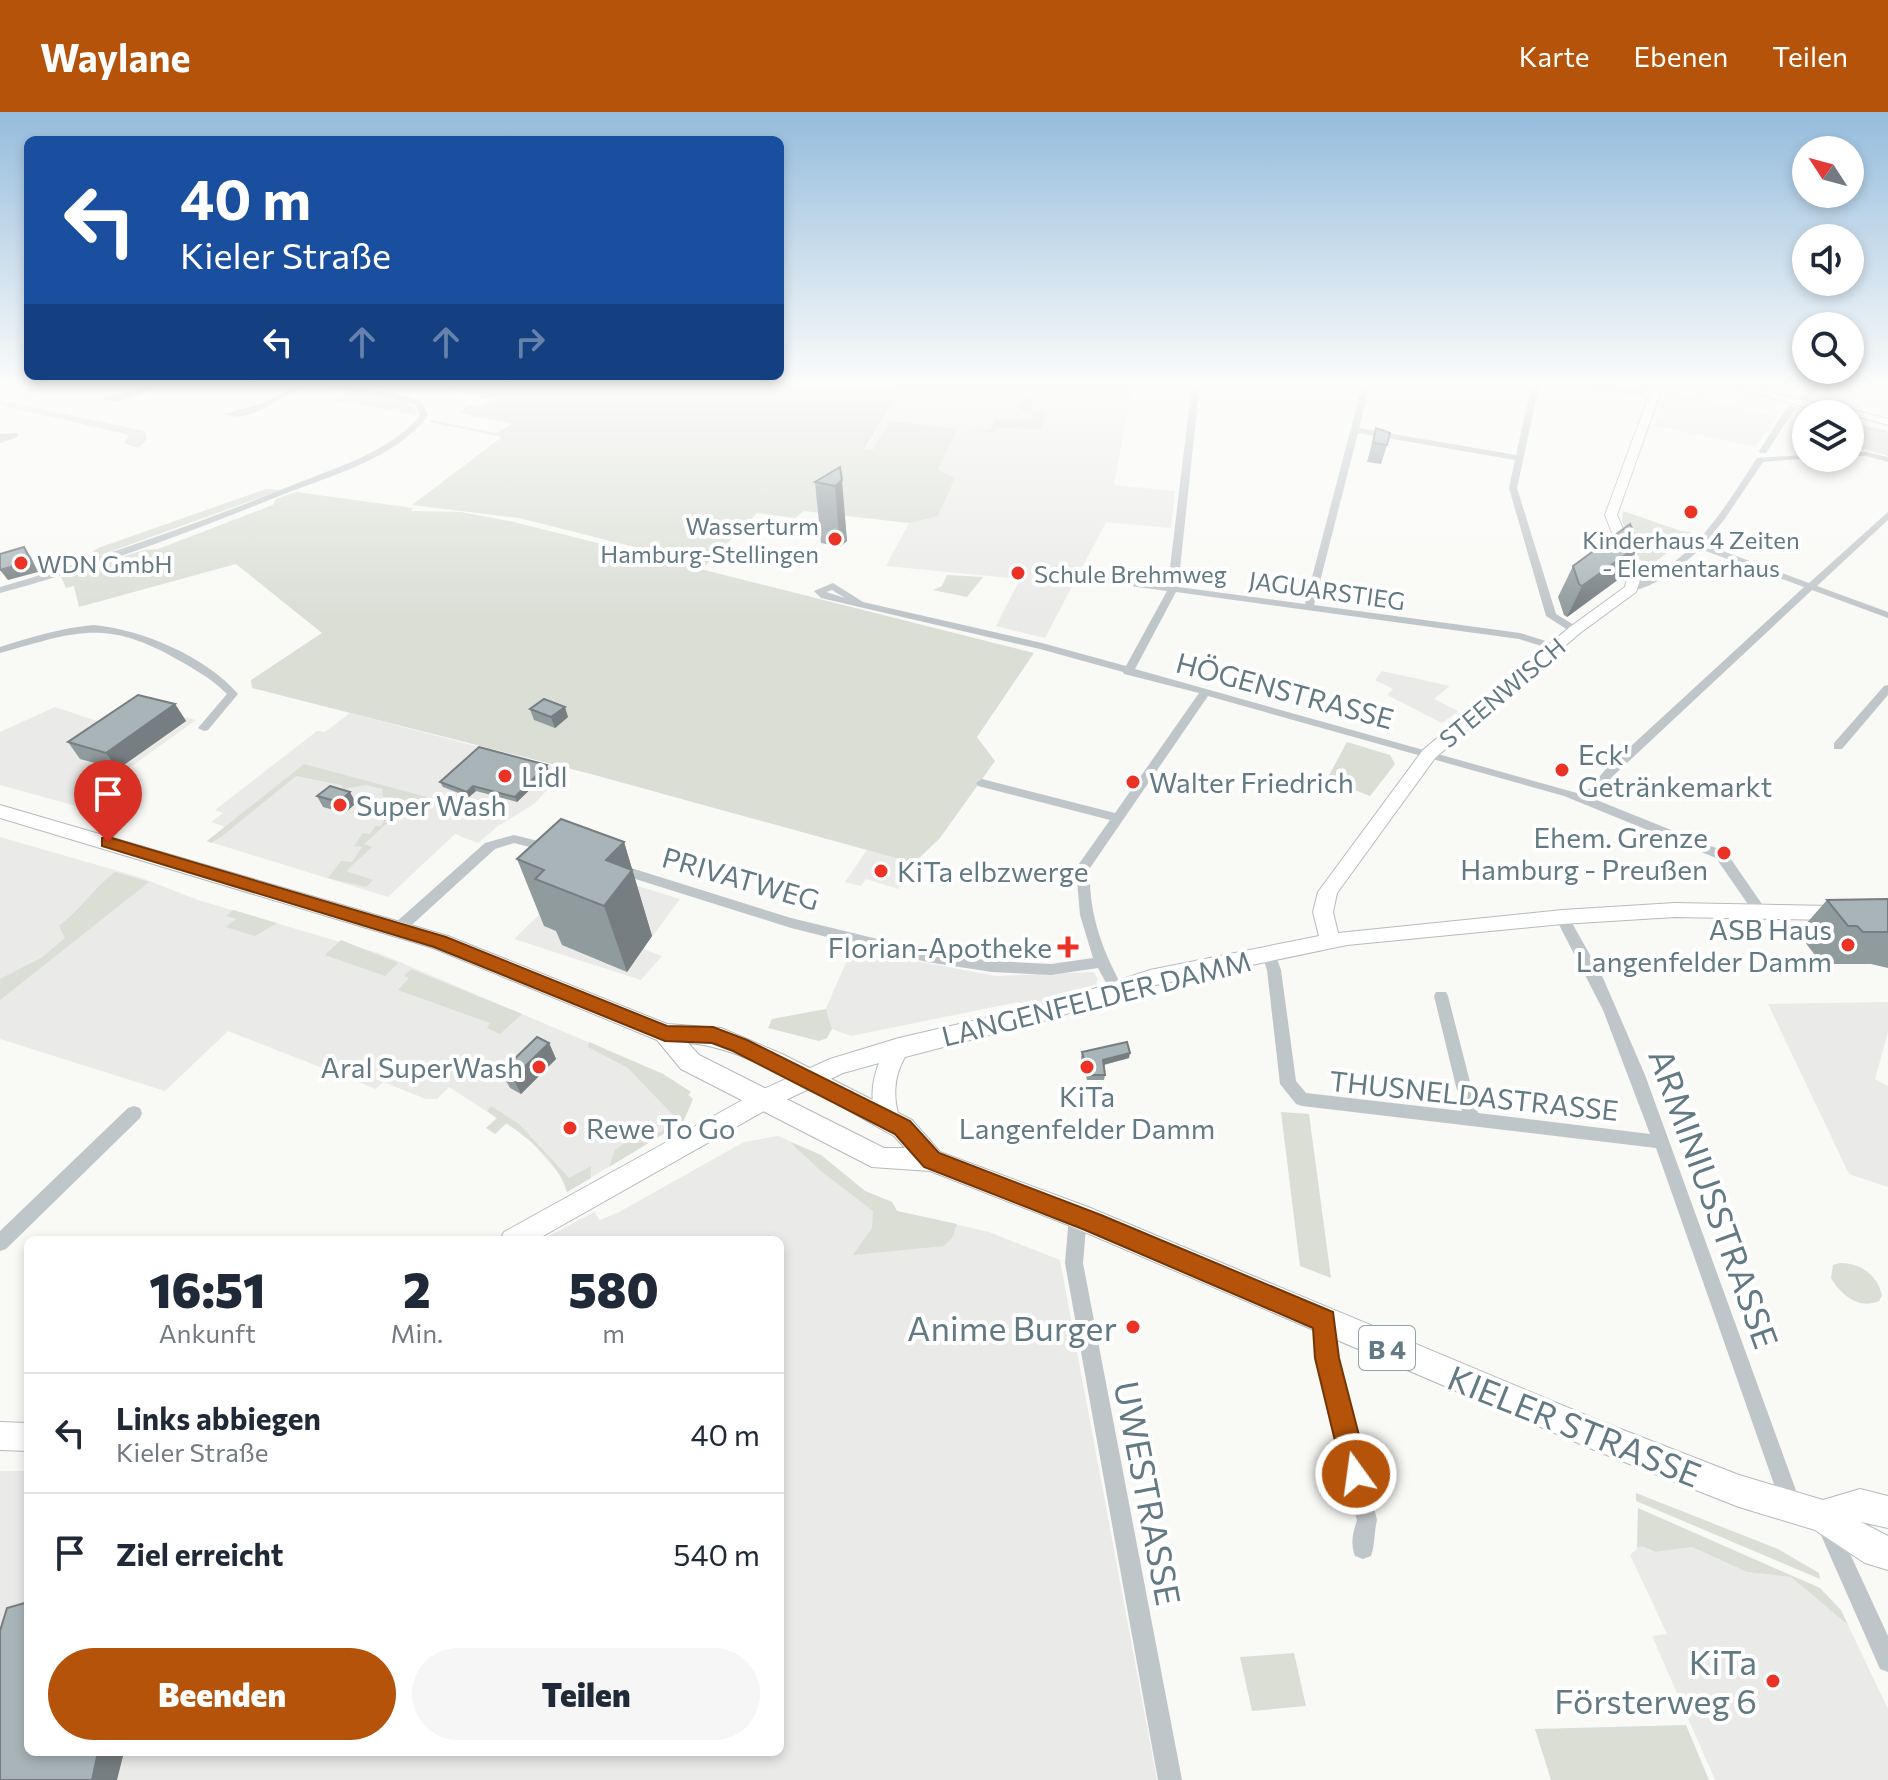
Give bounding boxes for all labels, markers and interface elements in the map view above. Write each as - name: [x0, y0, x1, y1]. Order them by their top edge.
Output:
- text: Waylane: [40, 33, 190, 80]
- text: Karte: [1519, 39, 1590, 73]
- text: Ebenen: [1634, 39, 1728, 73]
- text: Teilen: [1772, 39, 1848, 73]
- north arrow: [1792, 136, 1864, 208]
- map controls: [1792, 136, 1864, 472]
- text: 40 m: [180, 163, 311, 232]
- icon: left: [48, 168, 152, 272]
- button: sound: [1792, 224, 1864, 296]
- text: Kieler Straße: [180, 232, 391, 276]
- button: search: [1792, 312, 1864, 384]
- icon: left: [256, 320, 300, 364]
- icon: ahead: [340, 320, 384, 364]
- icon: ahead: [424, 320, 468, 364]
- icon: right: [508, 320, 552, 364]
- button: layers: [1792, 400, 1864, 472]
- marker: Kinderhaus 4 Zeiten - Elementarhaus: [1682, 503, 1700, 521]
- place label: Wasserturm Hamburg-Stellingen: [600, 511, 819, 568]
- place label: Kinderhaus 4 Zeiten - Elementarhaus: [1582, 525, 1800, 582]
- marker: Wasserturm Hamburg-Stellingen: [826, 530, 844, 548]
- place label: WDN GmbH: [37, 549, 173, 578]
- marker: WDN GmbH: [12, 554, 30, 572]
- place label: Schule Brehmweg: [1034, 559, 1227, 588]
- marker: Schule Brehmweg: [1009, 564, 1027, 582]
- street label: JAGUARSTIEG: [1247, 565, 1407, 615]
- street label: STEENWISCH: [1433, 631, 1571, 753]
- street label: HÖGENSTRASSE: [1173, 645, 1397, 735]
- place label: Eck' Getränkemarkt: [1578, 737, 1772, 803]
- place label: Lidl: [521, 759, 568, 793]
- pin: [74, 760, 142, 842]
- marker: Eck' Getränkemarkt: [1553, 761, 1571, 779]
- place label: Walter Friedrich: [1149, 765, 1354, 799]
- marker: Lidl: [496, 767, 514, 785]
- icon: arrive: [86, 772, 130, 816]
- marker: Walter Friedrich: [1124, 773, 1142, 791]
- place label: Super Wash: [356, 788, 506, 822]
- marker: Super Wash: [331, 796, 349, 814]
- place label: Ehem. Grenze Hamburg - Preußen: [1460, 820, 1708, 886]
- street label: PRIVATWEG: [659, 839, 823, 917]
- marker: Ehem. Grenze Hamburg - Preußen: [1715, 844, 1733, 862]
- place label: KiTa elbzwerge: [897, 854, 1088, 888]
- marker: KiTa elbzwerge: [872, 862, 890, 880]
- place label: ASB Haus Langenfelder Damm: [1576, 912, 1832, 978]
- place label: Florian-Apotheke: [828, 930, 1052, 964]
- marker: ASB Haus Langenfelder Damm: [1839, 936, 1857, 954]
- marker: Florian-Apotheke: [1059, 938, 1077, 956]
- street label: LANGENFELDER DAMM: [938, 943, 1254, 1053]
- street label: ARMINIUSSTRASSE: [1641, 1042, 1789, 1354]
- place label: Aral SuperWash: [321, 1050, 523, 1084]
- marker: Aral SuperWash: [530, 1058, 548, 1076]
- marker: KiTa Langenfelder Damm: [1078, 1058, 1096, 1076]
- street label: THUSNELDASTRASSE: [1328, 1063, 1620, 1127]
- place label: KiTa Langenfelder Damm: [959, 1079, 1215, 1145]
- place label: Rewe To Go: [586, 1111, 735, 1145]
- marker: Rewe To Go: [561, 1119, 579, 1137]
- text: 16:51: [149, 1259, 265, 1318]
- text: 2: [403, 1259, 431, 1318]
- text: 580: [568, 1259, 659, 1318]
- place label: Anime Burger: [907, 1306, 1117, 1348]
- text: Ankunft: [159, 1317, 256, 1348]
- text: Min.: [391, 1317, 443, 1348]
- text: m: [602, 1317, 625, 1348]
- marker: Anime Burger: [1124, 1318, 1142, 1336]
- road number: B 4: [1359, 1326, 1415, 1370]
- street label: KIELER STRASSE: [1442, 1355, 1708, 1495]
- street label: UWESTRASSE: [1107, 1377, 1191, 1609]
- text: Links abbiegen: [116, 1399, 321, 1436]
- icon: left: [48, 1411, 92, 1455]
- text: 40 m: [691, 1415, 760, 1452]
- position arrow: [1314, 1432, 1398, 1516]
- text: Kieler Straße: [116, 1436, 268, 1467]
- icon: arrive: [48, 1531, 92, 1575]
- text: Ziel erreicht: [116, 1535, 284, 1572]
- text: 540 m: [673, 1535, 760, 1572]
- place label: KiTa Försterweg 6: [1554, 1640, 1757, 1721]
- button: Beenden: [48, 1648, 396, 1740]
- button: Teilen: [412, 1648, 760, 1740]
- marker: KiTa Försterweg 6: [1764, 1672, 1782, 1690]

